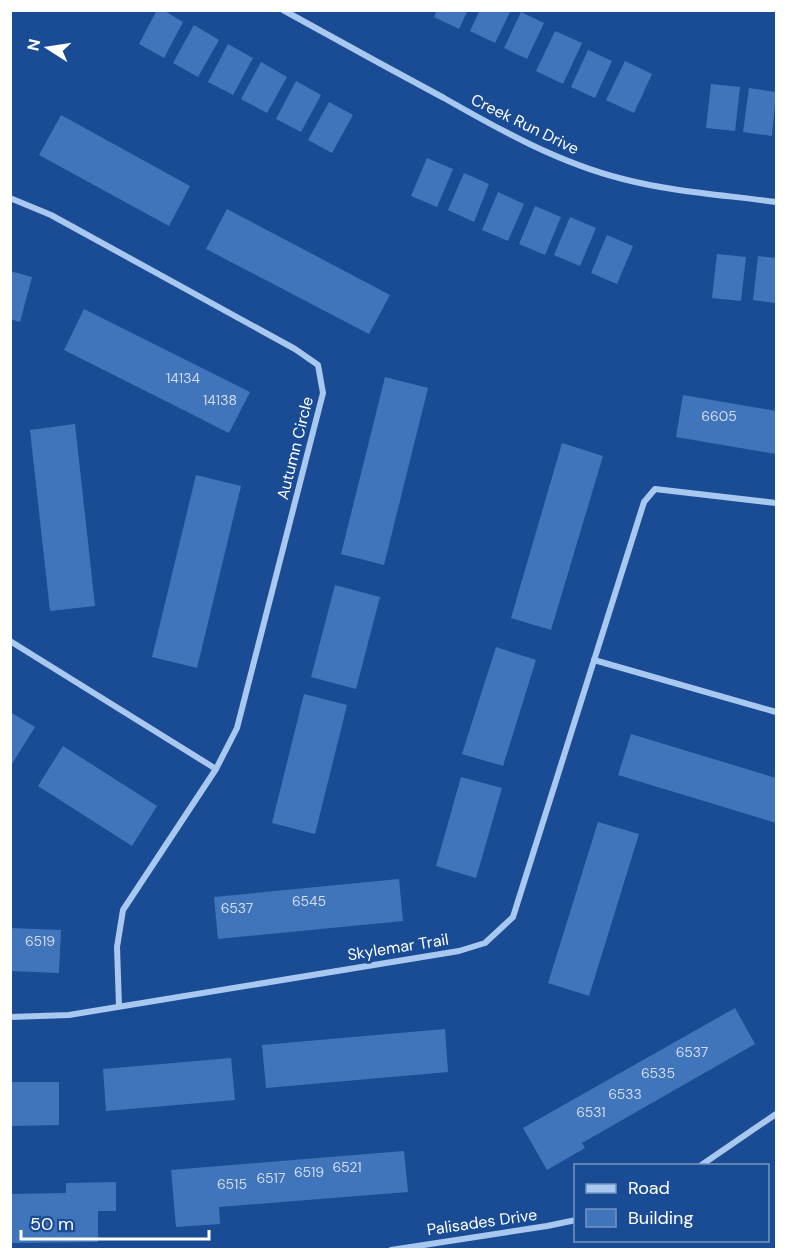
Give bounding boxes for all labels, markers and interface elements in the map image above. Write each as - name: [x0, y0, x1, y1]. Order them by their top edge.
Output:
- north arrow: [18, 18, 78, 78]
- text: N: [22, 37, 45, 53]
- street label: Creek Run Drive: [468, 89, 582, 159]
- house number: 14134: [166, 369, 201, 387]
- house number: 14138: [203, 391, 237, 409]
- street label: Autumn Circle: [272, 394, 318, 502]
- house number: 6605: [701, 407, 737, 425]
- house number: 6545: [292, 892, 326, 910]
- house number: 6537: [221, 899, 253, 917]
- street label: Skylemar Trail: [346, 929, 450, 965]
- house number: 6519: [25, 932, 55, 950]
- house number: 6537: [676, 1043, 708, 1061]
- house number: 6535: [641, 1064, 675, 1082]
- house number: 6533: [608, 1085, 642, 1103]
- house number: 6531: [576, 1103, 606, 1121]
- house number: 6521: [332, 1158, 362, 1176]
- house number: 6519: [294, 1163, 324, 1181]
- legend: [574, 1164, 769, 1242]
- house number: 6517: [257, 1169, 285, 1187]
- house number: 6515: [217, 1175, 247, 1193]
- text: Road: [628, 1176, 670, 1200]
- scale bar: [21, 1203, 208, 1241]
- street label: Palisades Drive: [426, 1204, 538, 1240]
- text: Building: [628, 1206, 693, 1230]
- text: 50 m: [30, 1212, 74, 1236]

